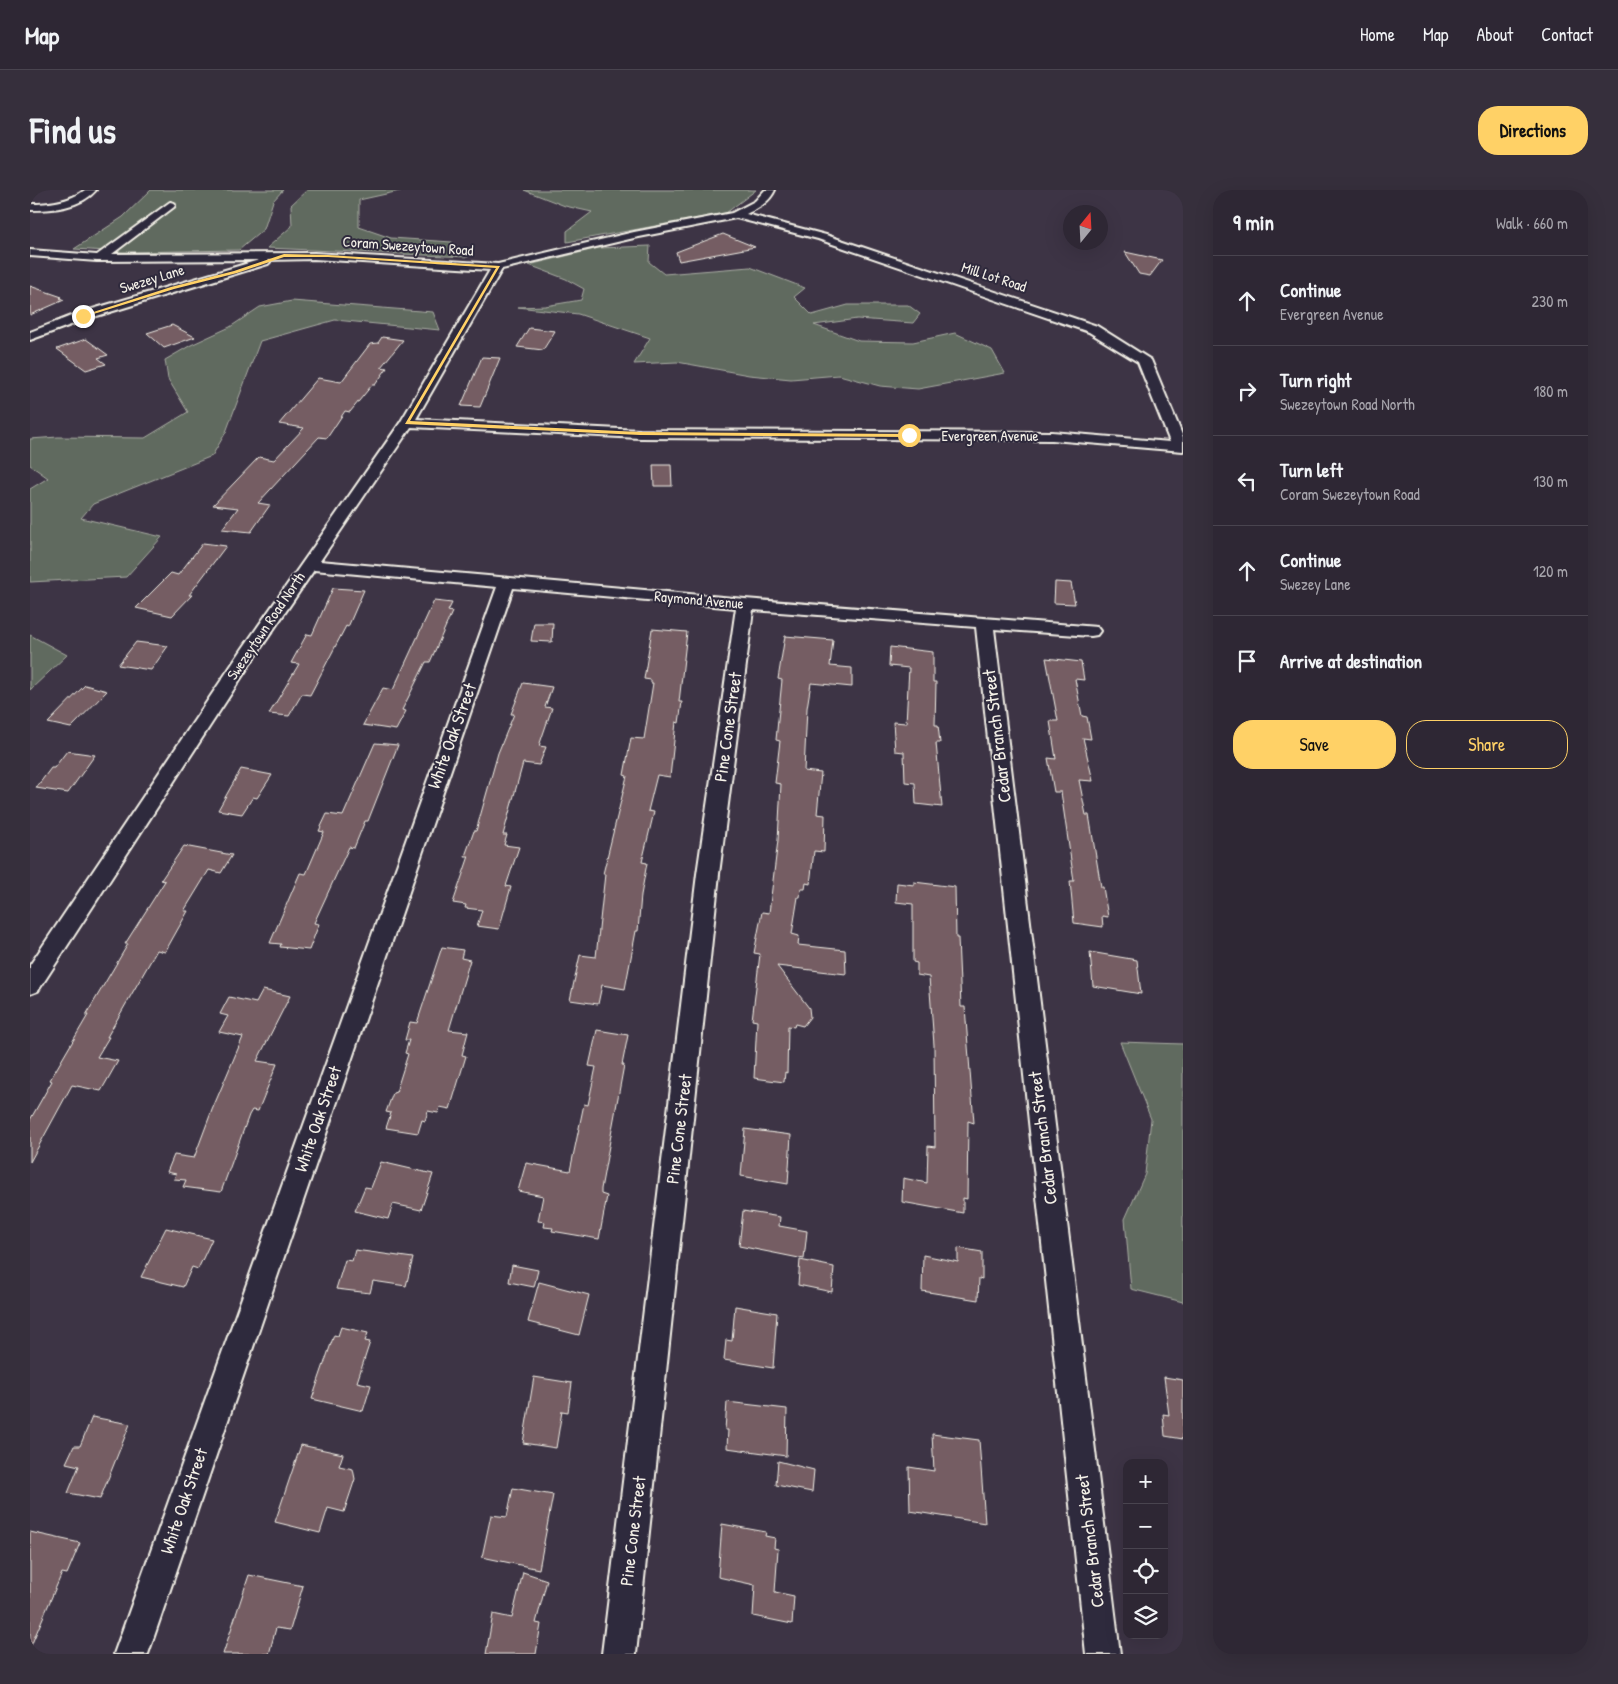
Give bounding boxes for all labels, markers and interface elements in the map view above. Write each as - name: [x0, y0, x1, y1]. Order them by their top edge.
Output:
- text: Map: [25, 19, 59, 51]
- text: Home: [1360, 22, 1395, 47]
- text: Map: [1423, 22, 1448, 47]
- text: About: [1476, 22, 1513, 47]
- text: Contact: [1541, 22, 1593, 47]
- button: Directions: [1478, 106, 1588, 155]
- text: Find us: [30, 107, 116, 154]
- north arrow: [1063, 205, 1108, 250]
- text: 9 min: [1233, 208, 1274, 237]
- text: Walk · 660 m: [1496, 212, 1568, 234]
- street label: Coram Swezeytown Road: [342, 230, 474, 261]
- street label: Mill Lot Road: [959, 256, 1029, 297]
- street label: Swezey Lane: [117, 259, 187, 298]
- text: Continue: [1280, 277, 1341, 303]
- icon: ahead: [1233, 287, 1261, 315]
- text: 230 m: [1532, 290, 1568, 312]
- text: Evergreen Avenue: [1280, 303, 1384, 325]
- route end: [72, 305, 95, 328]
- text: Turn right: [1280, 367, 1351, 393]
- icon: right: [1233, 377, 1261, 405]
- text: 180 m: [1534, 380, 1568, 402]
- text: Swezeytown Road North: [1280, 393, 1415, 415]
- route start: [898, 424, 921, 447]
- street label: Evergreen Avenue: [941, 425, 1039, 446]
- text: Turn left: [1280, 457, 1343, 483]
- icon: left: [1233, 467, 1261, 495]
- text: 130 m: [1533, 470, 1568, 492]
- text: Coram Swezeytown Road: [1280, 483, 1420, 505]
- text: Continue: [1280, 547, 1341, 573]
- icon: ahead: [1233, 557, 1261, 585]
- text: 120 m: [1533, 560, 1568, 582]
- street label: Swezeytown Road North: [222, 568, 310, 684]
- text: Swezey Lane: [1280, 573, 1351, 595]
- street label: Raymond Avenue: [654, 585, 745, 614]
- icon: arrive: [1233, 647, 1261, 675]
- text: Arrive at destination: [1280, 648, 1422, 674]
- street label: Cedar Branch Street: [976, 667, 1017, 804]
- street label: Pine Cone Street: [707, 670, 748, 783]
- street label: White Oak Street: [421, 679, 482, 792]
- button: Save: [1233, 720, 1396, 769]
- button: Share: [1406, 720, 1568, 769]
- street label: White Oak Street: [288, 1062, 348, 1175]
- street label: Cedar Branch Street: [1022, 1069, 1063, 1206]
- street label: Pine Cone Street: [659, 1072, 698, 1185]
- street label: White Oak Street: [154, 1444, 214, 1557]
- map controls: [1123, 1459, 1168, 1639]
- button: +: [1123, 1459, 1168, 1504]
- street label: Cedar Branch Street: [1069, 1472, 1110, 1609]
- street label: Pine Cone Street: [613, 1474, 652, 1587]
- button: −: [1123, 1504, 1168, 1549]
- button: locate: [1123, 1549, 1168, 1594]
- button: layers: [1123, 1594, 1168, 1639]

